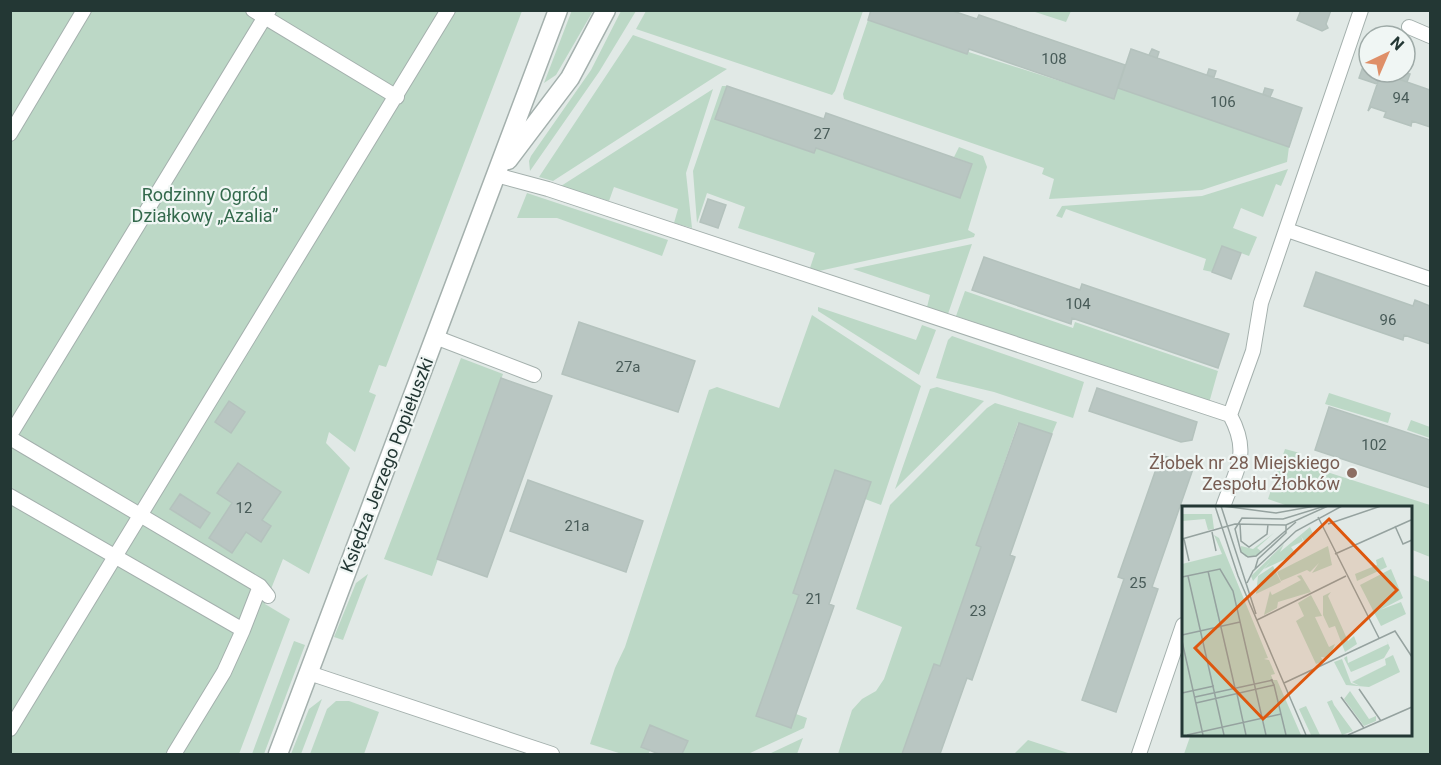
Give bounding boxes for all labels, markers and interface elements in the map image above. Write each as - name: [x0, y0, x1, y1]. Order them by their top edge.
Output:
- north arrow: [1357, 24, 1417, 84]
- text: N: [1386, 33, 1408, 54]
- house number: 108: [1041, 50, 1067, 68]
- house number: 94: [1393, 89, 1410, 107]
- house number: 106: [1210, 93, 1236, 111]
- house number: 27: [814, 125, 830, 143]
- park label: Rodzinny Ogród Działkowy „Azalia”: [132, 184, 278, 226]
- house number: 104: [1065, 295, 1091, 313]
- house number: 96: [1380, 311, 1396, 329]
- street label: Księdza Jerzego Popiełuszki: [336, 354, 437, 575]
- house number: 27a: [615, 358, 641, 376]
- house number: 102: [1361, 436, 1387, 454]
- place label: Żłobek nr 28 Miejskiego Zespołu Żłobków: [1149, 452, 1340, 494]
- marker: Żłobek nr 28 Miejskiego Zespołu Żłobków: [1345, 466, 1359, 480]
- house number: 12: [236, 499, 252, 517]
- inset map: [1182, 506, 1411, 735]
- house number: 21a: [564, 517, 590, 535]
- house number: 25: [1130, 574, 1146, 592]
- house number: 21: [806, 590, 822, 608]
- house number: 23: [970, 602, 986, 620]

